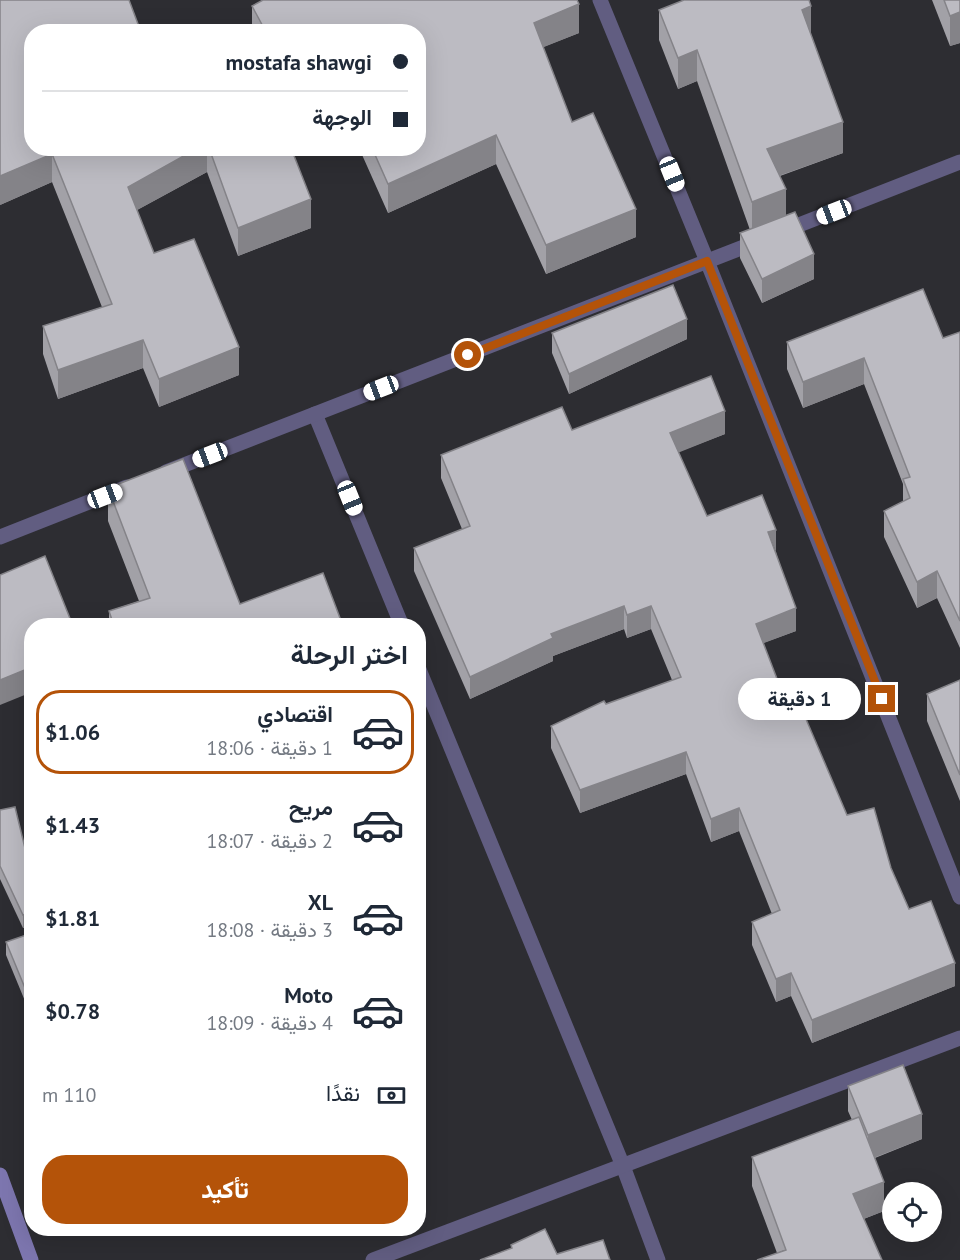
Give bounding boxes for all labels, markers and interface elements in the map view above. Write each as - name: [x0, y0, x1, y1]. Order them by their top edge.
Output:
- text: mostafa shawgi: [226, 48, 372, 76]
- text: الوجهة: [312, 103, 372, 131]
- car: [657, 154, 687, 194]
- car: [814, 197, 854, 227]
- route start: [454, 341, 481, 368]
- car: [361, 373, 401, 403]
- car: [190, 440, 230, 470]
- car: [335, 478, 365, 518]
- car: [85, 481, 125, 511]
- text: اختر الرحلة: [290, 637, 408, 671]
- callout: 1 دقيقة: [738, 678, 861, 720]
- route end: [868, 685, 895, 712]
- text: 1 دقيقة: [768, 686, 831, 712]
- text: اقتصادي: [257, 700, 333, 728]
- icon: car: [351, 705, 405, 759]
- text: $1.06: [45, 718, 100, 746]
- text: 1 دقيقة · 18:06: [206, 735, 333, 761]
- text: مريح: [289, 793, 333, 821]
- icon: car: [351, 798, 405, 852]
- text: $1.43: [45, 811, 100, 839]
- text: 2 دقيقة · 18:07: [206, 828, 333, 854]
- text: XL: [308, 888, 333, 916]
- icon: car: [351, 891, 405, 945]
- text: $1.81: [45, 904, 100, 932]
- text: 3 دقيقة · 18:08: [206, 917, 333, 943]
- text: Moto: [284, 981, 333, 1009]
- icon: car: [351, 984, 405, 1038]
- text: $0.78: [45, 997, 100, 1025]
- text: 4 دقيقة · 18:09: [206, 1010, 333, 1036]
- text: نقدًا: [326, 1079, 360, 1107]
- icon: cash: [375, 1079, 408, 1112]
- text: 110 m: [42, 1082, 96, 1108]
- button: تأكيد: [42, 1155, 408, 1224]
- map controls: [882, 1182, 942, 1242]
- button: locate: [882, 1182, 942, 1242]

